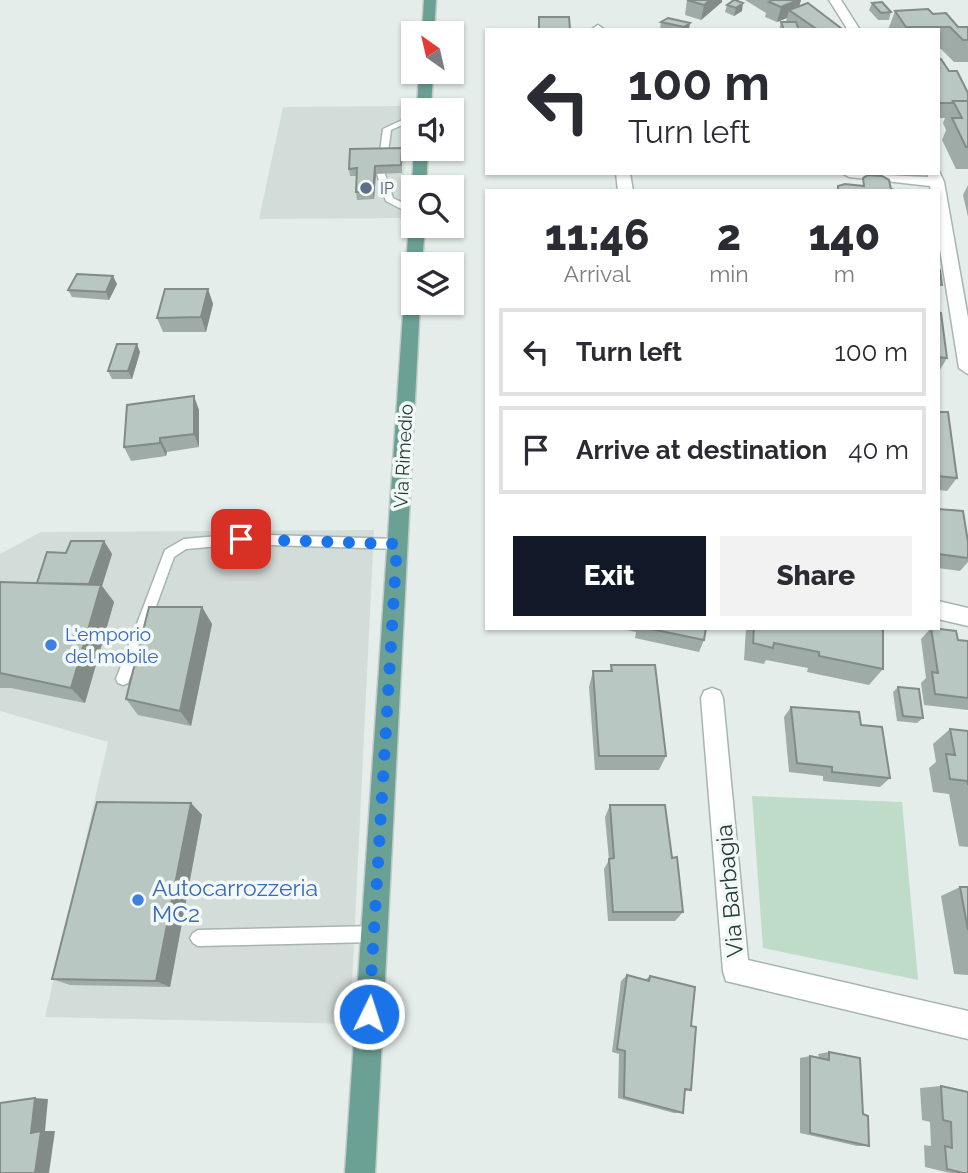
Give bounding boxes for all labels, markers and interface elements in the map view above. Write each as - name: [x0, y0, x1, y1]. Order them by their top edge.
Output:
- north arrow: [401, 21, 464, 84]
- map controls: [401, 21, 464, 315]
- text: 100 m: [628, 54, 770, 111]
- icon: left: [513, 56, 604, 147]
- button: sound: [401, 98, 464, 161]
- text: Turn left: [628, 113, 750, 150]
- button: search: [401, 175, 464, 238]
- place label: IP: [380, 179, 394, 198]
- marker: IP: [358, 180, 374, 196]
- text: 11:46: [545, 211, 650, 260]
- text: 2: [717, 211, 741, 260]
- text: 140: [808, 211, 880, 260]
- button: layers: [401, 252, 464, 315]
- text: Arrival: [563, 260, 631, 287]
- text: min: [709, 260, 749, 287]
- text: m: [834, 260, 855, 287]
- icon: left: [517, 333, 555, 371]
- text: Turn left: [576, 337, 682, 367]
- text: 100 m: [835, 337, 908, 367]
- street label: Via Rimedio: [389, 403, 417, 509]
- icon: arrive: [517, 431, 555, 469]
- text: Arrive at destination: [576, 435, 827, 465]
- text: 40 m: [848, 435, 909, 465]
- pin: [211, 509, 271, 569]
- icon: arrive: [222, 520, 260, 558]
- button: Exit: [513, 536, 706, 616]
- button: Share: [720, 536, 912, 616]
- place label: L'emporio del mobile: [65, 623, 158, 667]
- marker: L'emporio del mobile: [43, 637, 59, 653]
- street label: Via Barbagia: [710, 823, 748, 959]
- place label: Autocarrozzeria MC2: [152, 874, 318, 927]
- marker: Autocarrozzeria MC2: [130, 892, 146, 908]
- position arrow: [332, 977, 406, 1051]

